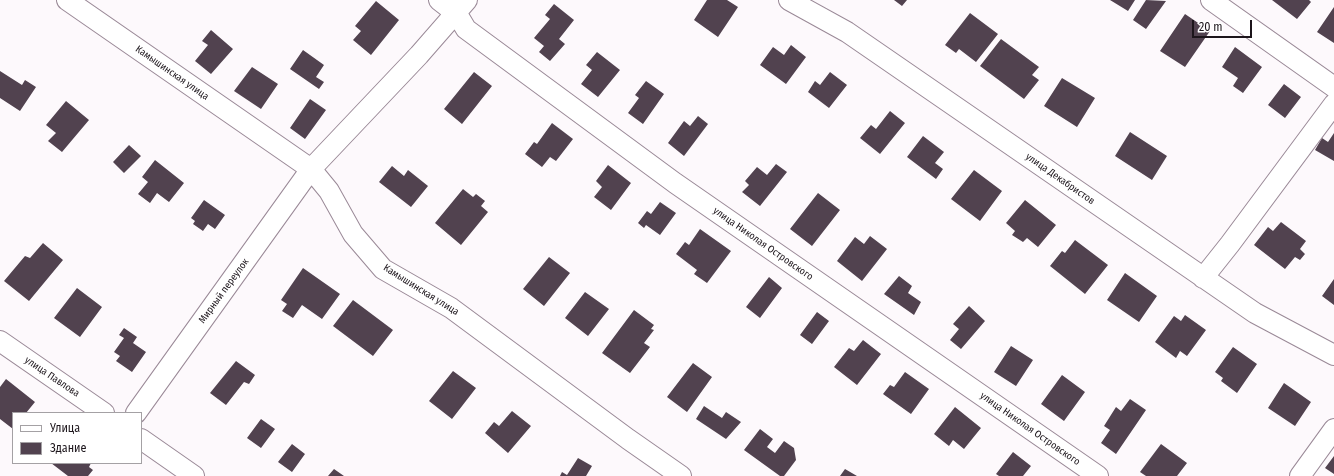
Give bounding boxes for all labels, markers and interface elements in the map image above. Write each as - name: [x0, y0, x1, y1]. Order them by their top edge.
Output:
- scale bar: [1194, 12, 1254, 38]
- text: 20 m: [1199, 20, 1223, 34]
- street label: Камышинская улица: [133, 43, 211, 103]
- street label: улица Декабристов: [1023, 151, 1097, 207]
- street label: улица Николая Островского: [711, 205, 815, 283]
- street label: Мирный переулок: [196, 256, 252, 326]
- street label: Камышинская улица: [381, 262, 461, 318]
- street label: улица Павлова: [22, 354, 82, 400]
- street label: улица Николая Островского: [978, 390, 1082, 468]
- legend: [12, 412, 142, 464]
- text: Улица: [50, 421, 80, 435]
- text: Здание: [50, 441, 86, 455]

